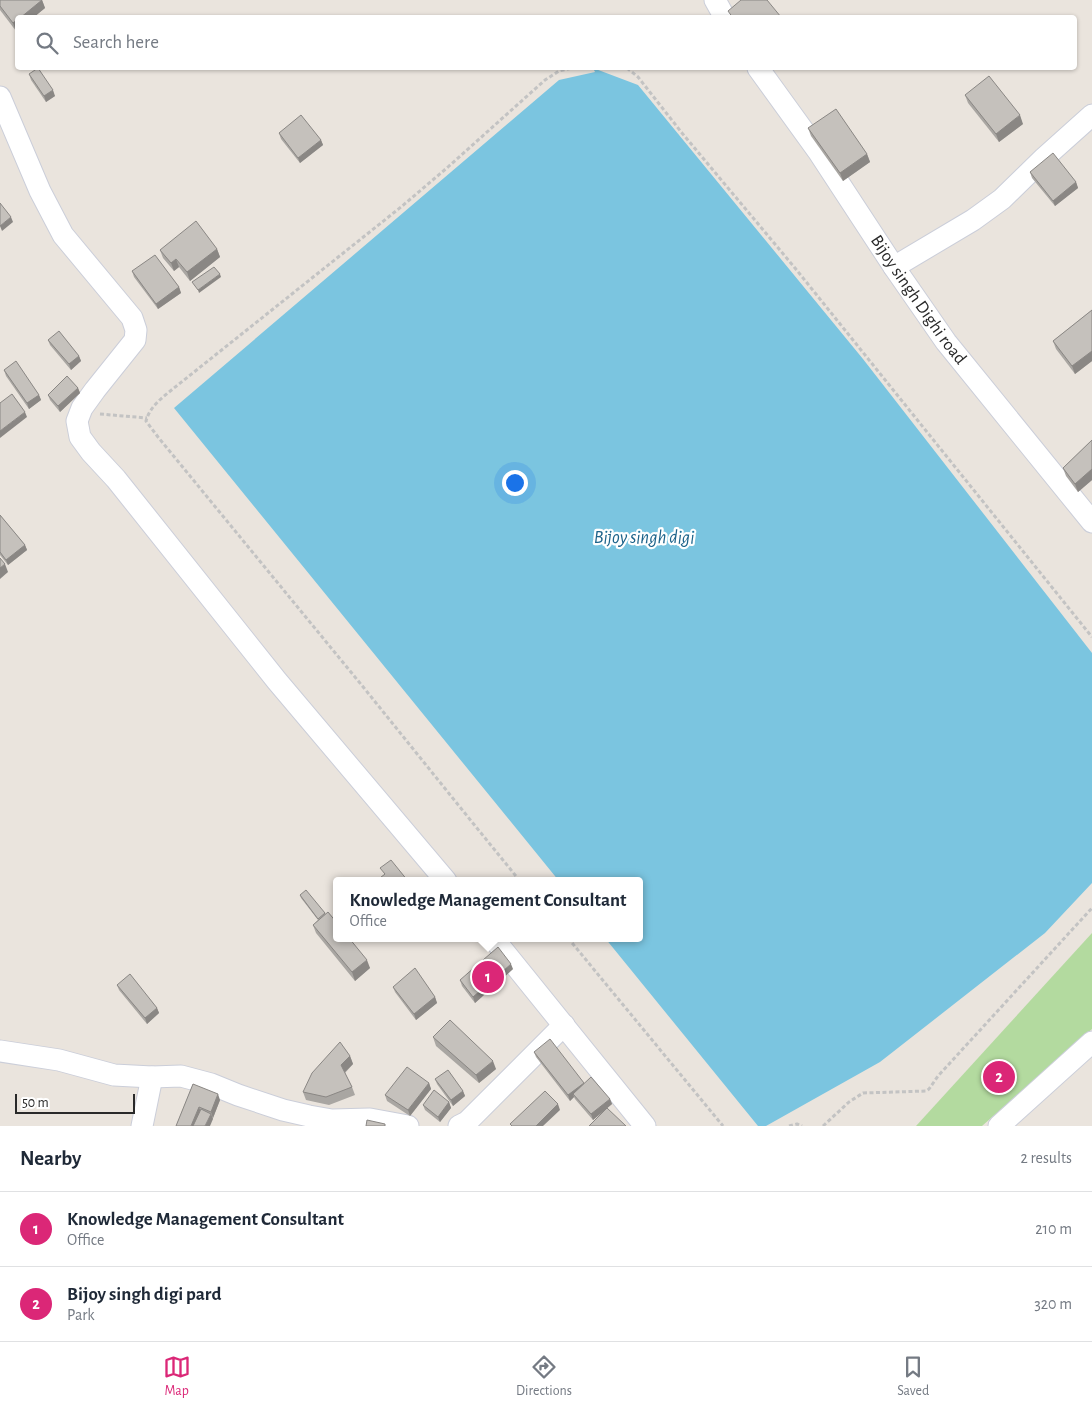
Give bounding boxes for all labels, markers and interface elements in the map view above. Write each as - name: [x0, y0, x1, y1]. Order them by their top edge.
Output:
- search box: [15, 15, 1077, 70]
- icon: search: [33, 29, 61, 57]
- text: Search here: [73, 33, 159, 52]
- street label: Bijoy singh Dighi road: [867, 232, 970, 368]
- your location: [502, 470, 528, 496]
- water label: Bijoy singh digi: [594, 528, 694, 547]
- popup: [333, 877, 643, 942]
- text: Knowledge Management Consultant: [350, 891, 626, 910]
- text: Office: [350, 913, 387, 929]
- pin: 1: [472, 958, 504, 996]
- pin: 2: [983, 1058, 1015, 1096]
- scale bar: [15, 1091, 135, 1114]
- text: 50 m: [22, 1096, 49, 1110]
- text: Nearby: [20, 1148, 81, 1169]
- text: 2 results: [1020, 1150, 1072, 1166]
- text: Knowledge Management Consultant: [67, 1210, 344, 1229]
- text: 1: [33, 1221, 39, 1237]
- text: 210 m: [1035, 1221, 1072, 1237]
- text: Office: [67, 1232, 104, 1248]
- text: Bijoy singh digi pard: [67, 1285, 221, 1304]
- text: 2: [32, 1296, 40, 1312]
- text: 320 m: [1034, 1296, 1072, 1312]
- text: Park: [67, 1307, 95, 1323]
- tab: Map: [163, 1353, 191, 1400]
- tab: Directions: [516, 1353, 572, 1400]
- tab: Saved: [897, 1353, 929, 1400]

